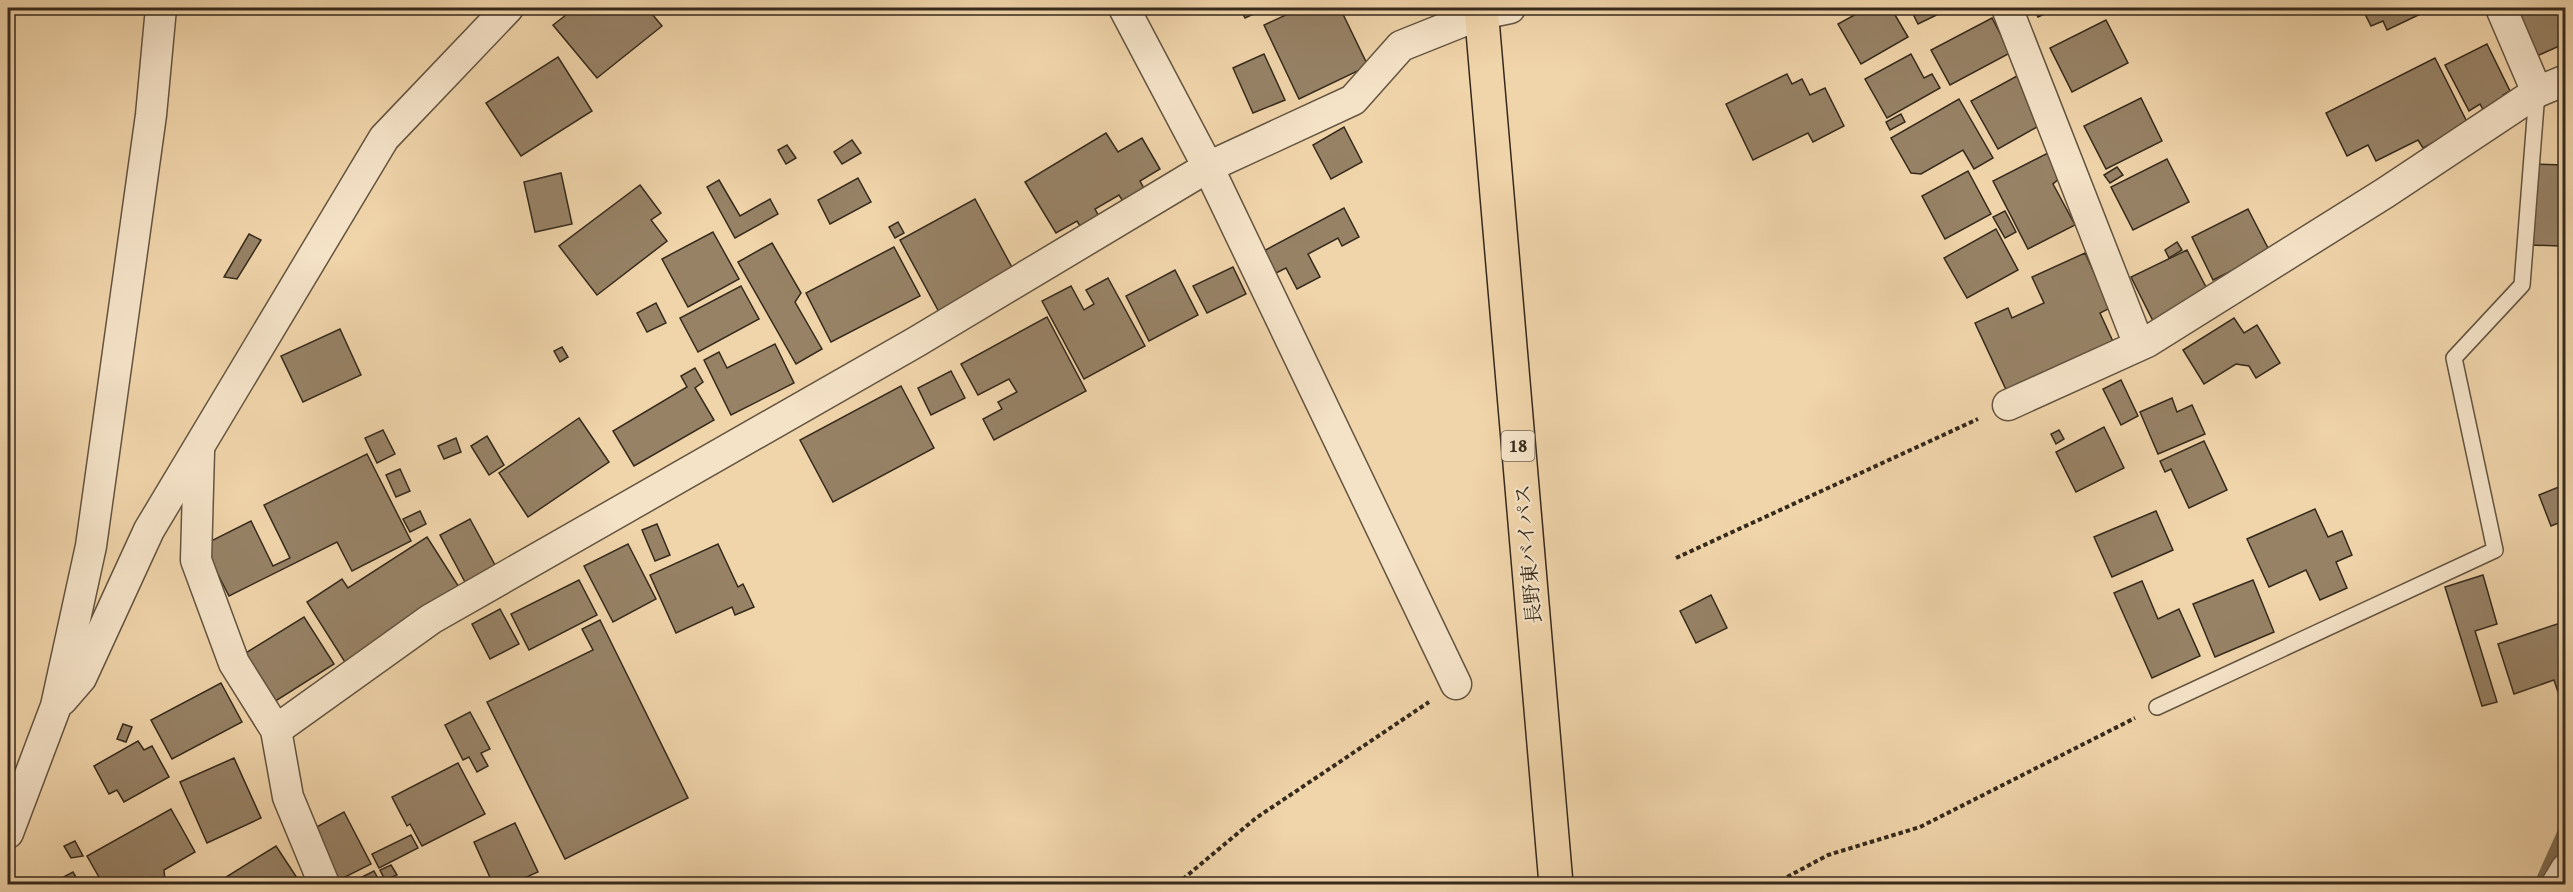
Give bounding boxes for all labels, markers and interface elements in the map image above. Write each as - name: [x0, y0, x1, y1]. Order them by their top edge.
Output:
- road number: 18: [1502, 431, 1534, 461]
- street label: 長野東バイパス: [1507, 483, 1548, 625]

